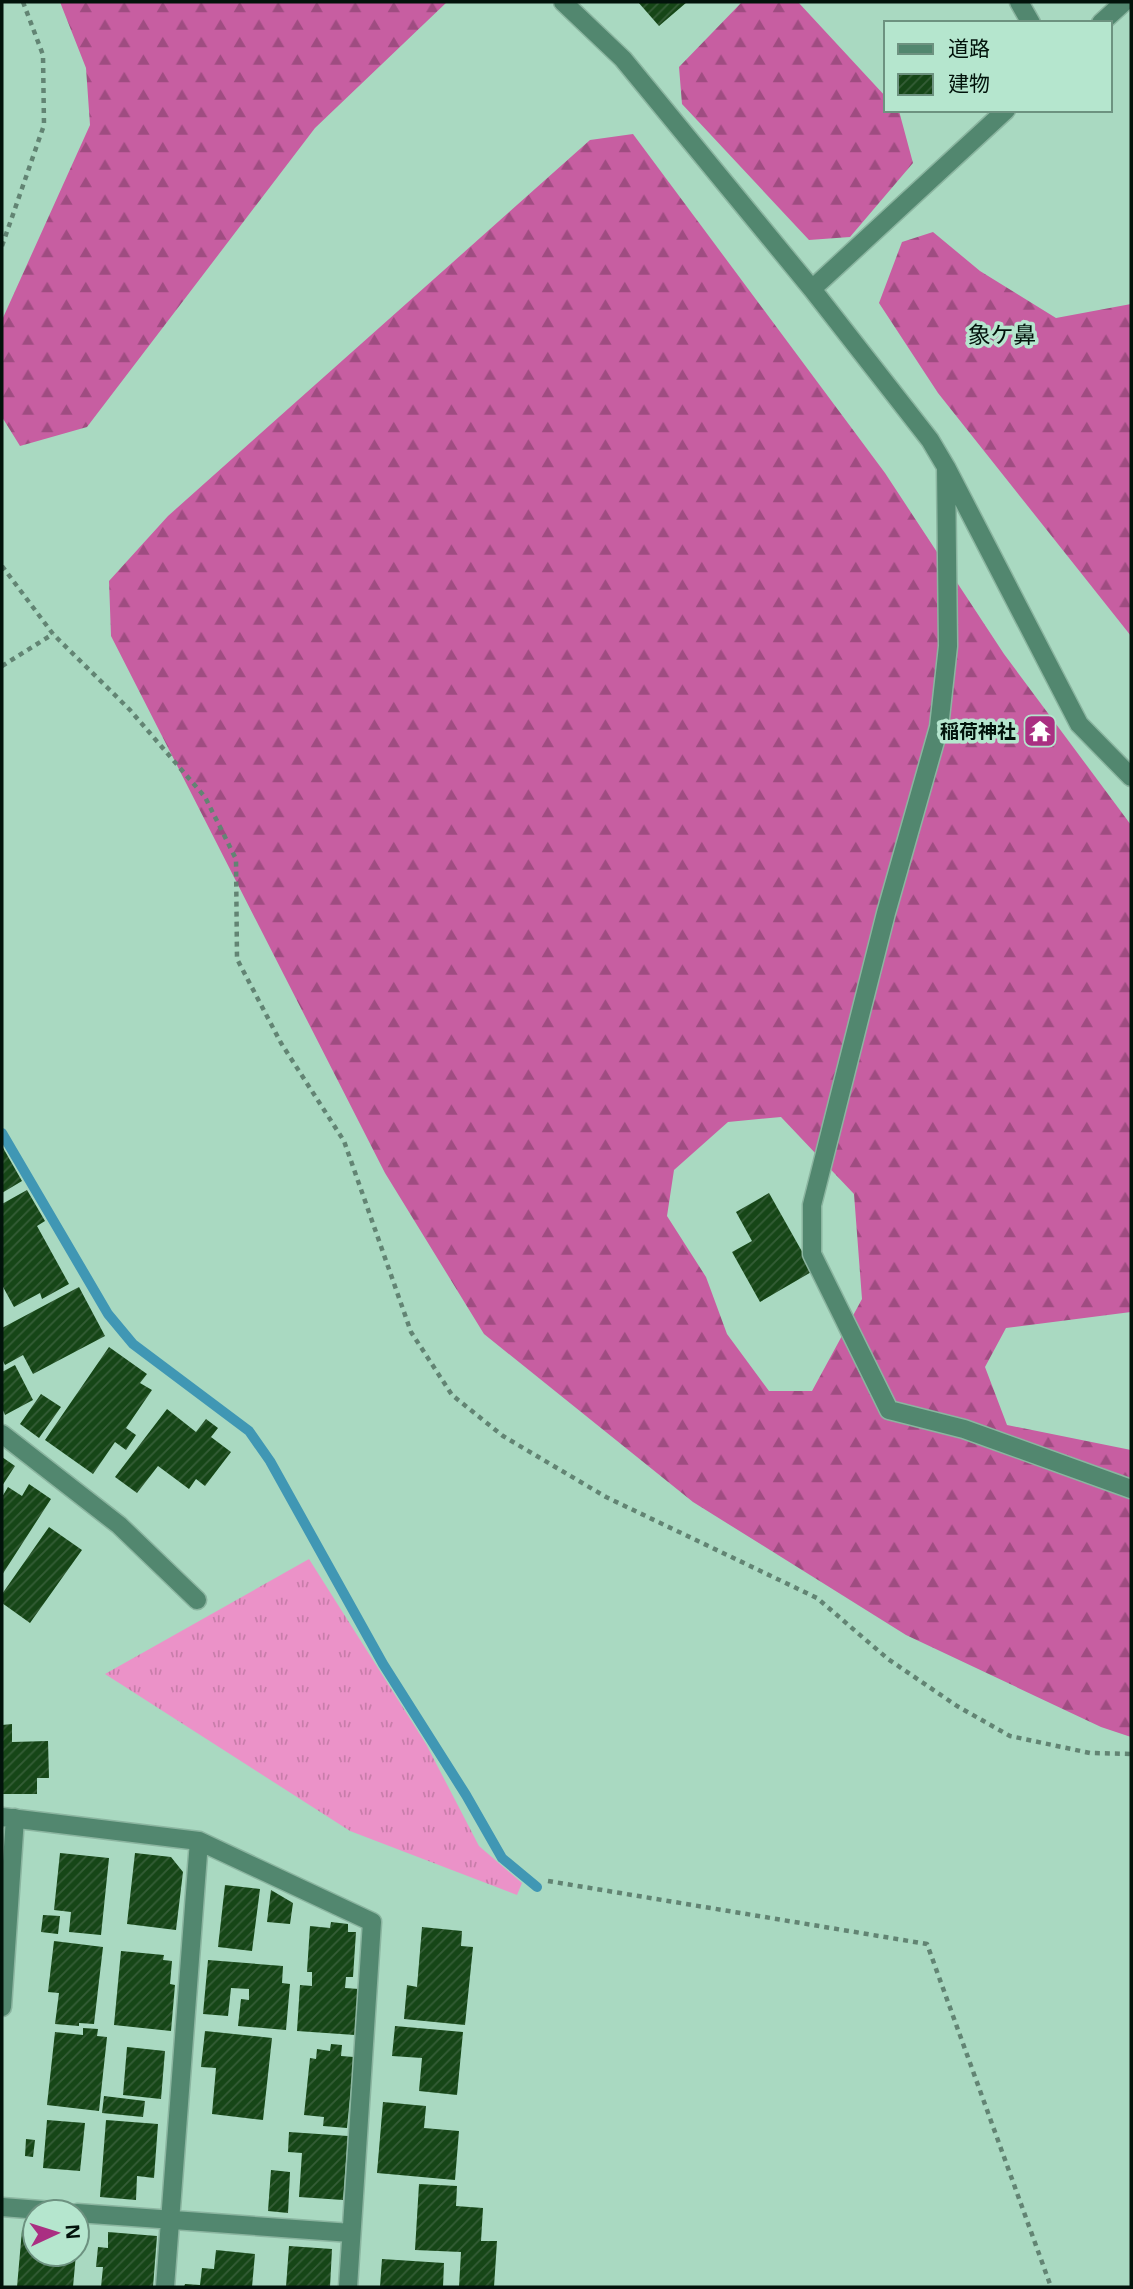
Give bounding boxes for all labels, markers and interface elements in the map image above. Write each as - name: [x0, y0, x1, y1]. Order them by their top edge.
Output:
- legend: [884, 21, 1112, 112]
- text: 道路: [948, 34, 990, 62]
- text: 建物: [948, 69, 990, 97]
- district label: 象ケ鼻: [968, 318, 1037, 350]
- temple icon: 稲荷神社: [1021, 712, 1059, 750]
- place label: 稲荷神社: [940, 718, 1016, 744]
- north arrow: [21, 2198, 91, 2268]
- text: N: [59, 2223, 86, 2240]

